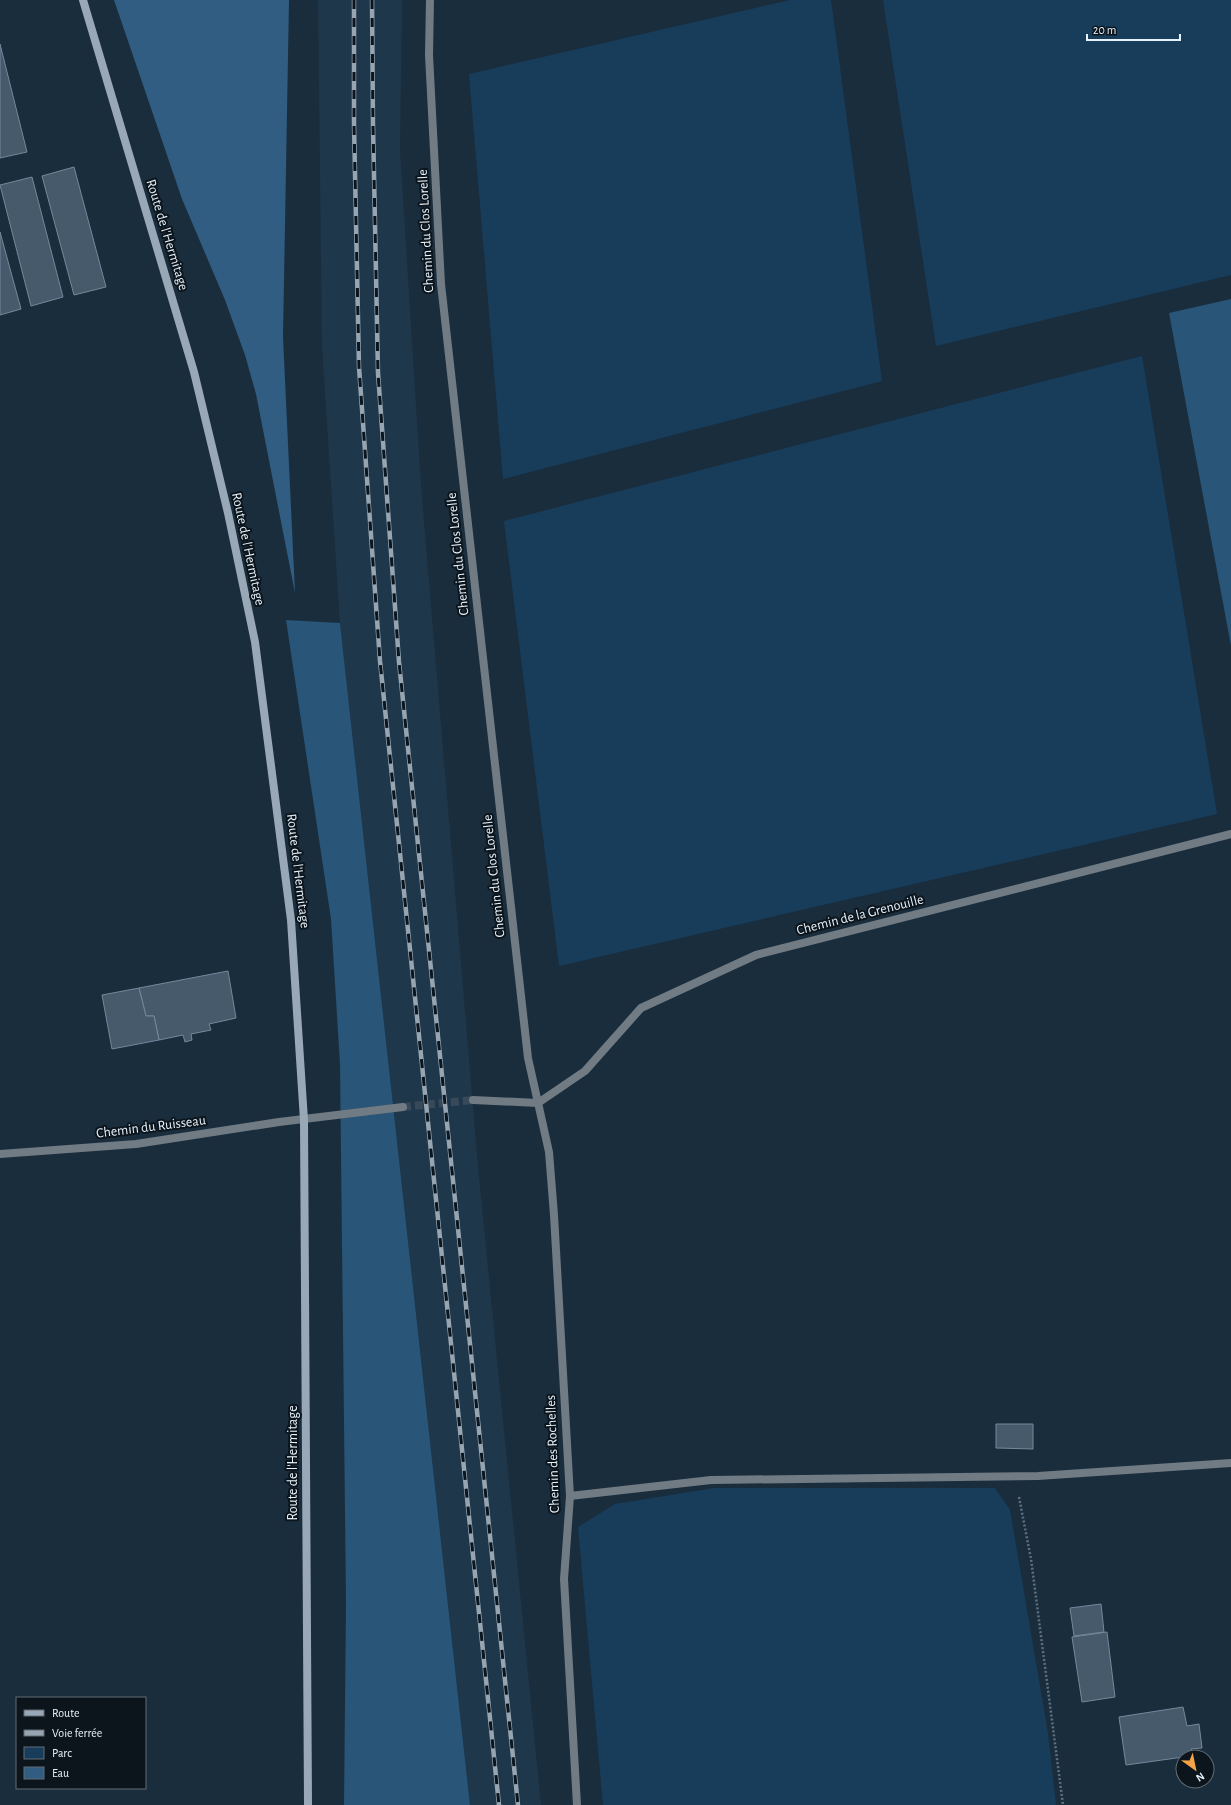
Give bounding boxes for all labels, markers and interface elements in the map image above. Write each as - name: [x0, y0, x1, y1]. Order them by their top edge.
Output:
- scale bar: [1087, 16, 1180, 42]
- text: 20 m: [1093, 24, 1116, 36]
- street label: Chemin du Clos Lorelle: [416, 169, 436, 293]
- street label: Route de l'Hermitage: [143, 178, 191, 292]
- street label: Route de l'Hermitage: [229, 491, 267, 607]
- street label: Chemin du Clos Lorelle: [445, 492, 471, 616]
- street label: Route de l'Hermitage: [284, 813, 312, 929]
- street label: Chemin du Clos Lorelle: [481, 814, 507, 938]
- street label: Chemin de la Grenouille: [795, 892, 925, 938]
- street label: Chemin du Ruisseau: [95, 1113, 207, 1141]
- street label: Chemin des Rochelles: [544, 1395, 562, 1513]
- street label: Route de l'Hermitage: [286, 1405, 300, 1521]
- legend: [16, 1697, 146, 1789]
- text: Route: [52, 1707, 79, 1719]
- text: Voie ferrée: [52, 1727, 102, 1739]
- text: Parc: [52, 1747, 72, 1759]
- north arrow: [1175, 1749, 1215, 1789]
- text: Eau: [52, 1767, 69, 1779]
- text: N: [1194, 1770, 1206, 1784]

